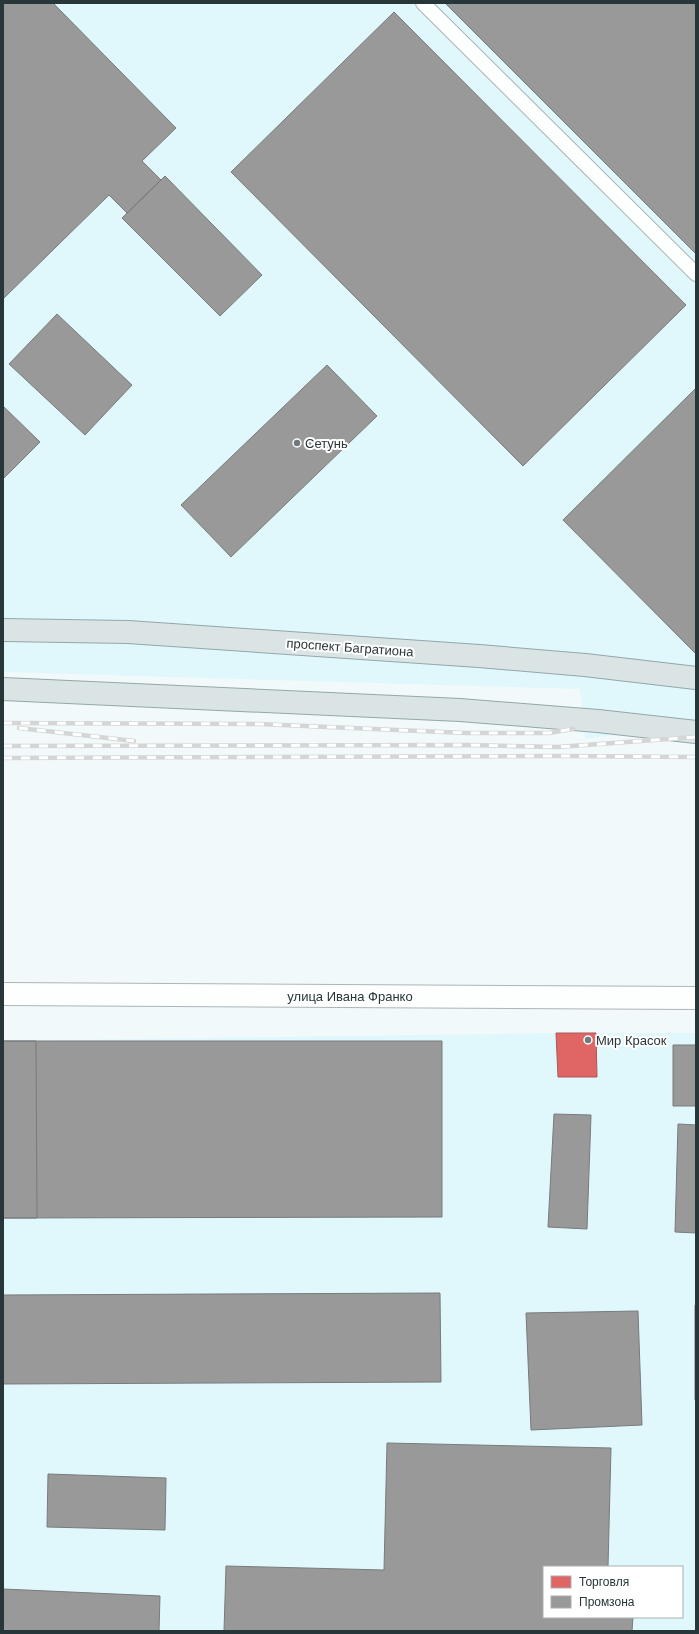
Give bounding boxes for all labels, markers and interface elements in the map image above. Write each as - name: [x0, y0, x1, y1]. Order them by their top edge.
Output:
- place label: Сетунь: [305, 436, 348, 451]
- marker: Сетунь: [292, 438, 302, 448]
- street label: проспект Багратиона: [286, 636, 415, 659]
- street label: улица Ивана Франко: [287, 989, 413, 1004]
- place label: Мир Красок: [596, 1033, 667, 1048]
- marker: Мир Красок: [583, 1035, 593, 1045]
- legend: [543, 1566, 683, 1618]
- text: Торговля: [579, 1575, 629, 1589]
- text: Промзона: [579, 1595, 635, 1609]

